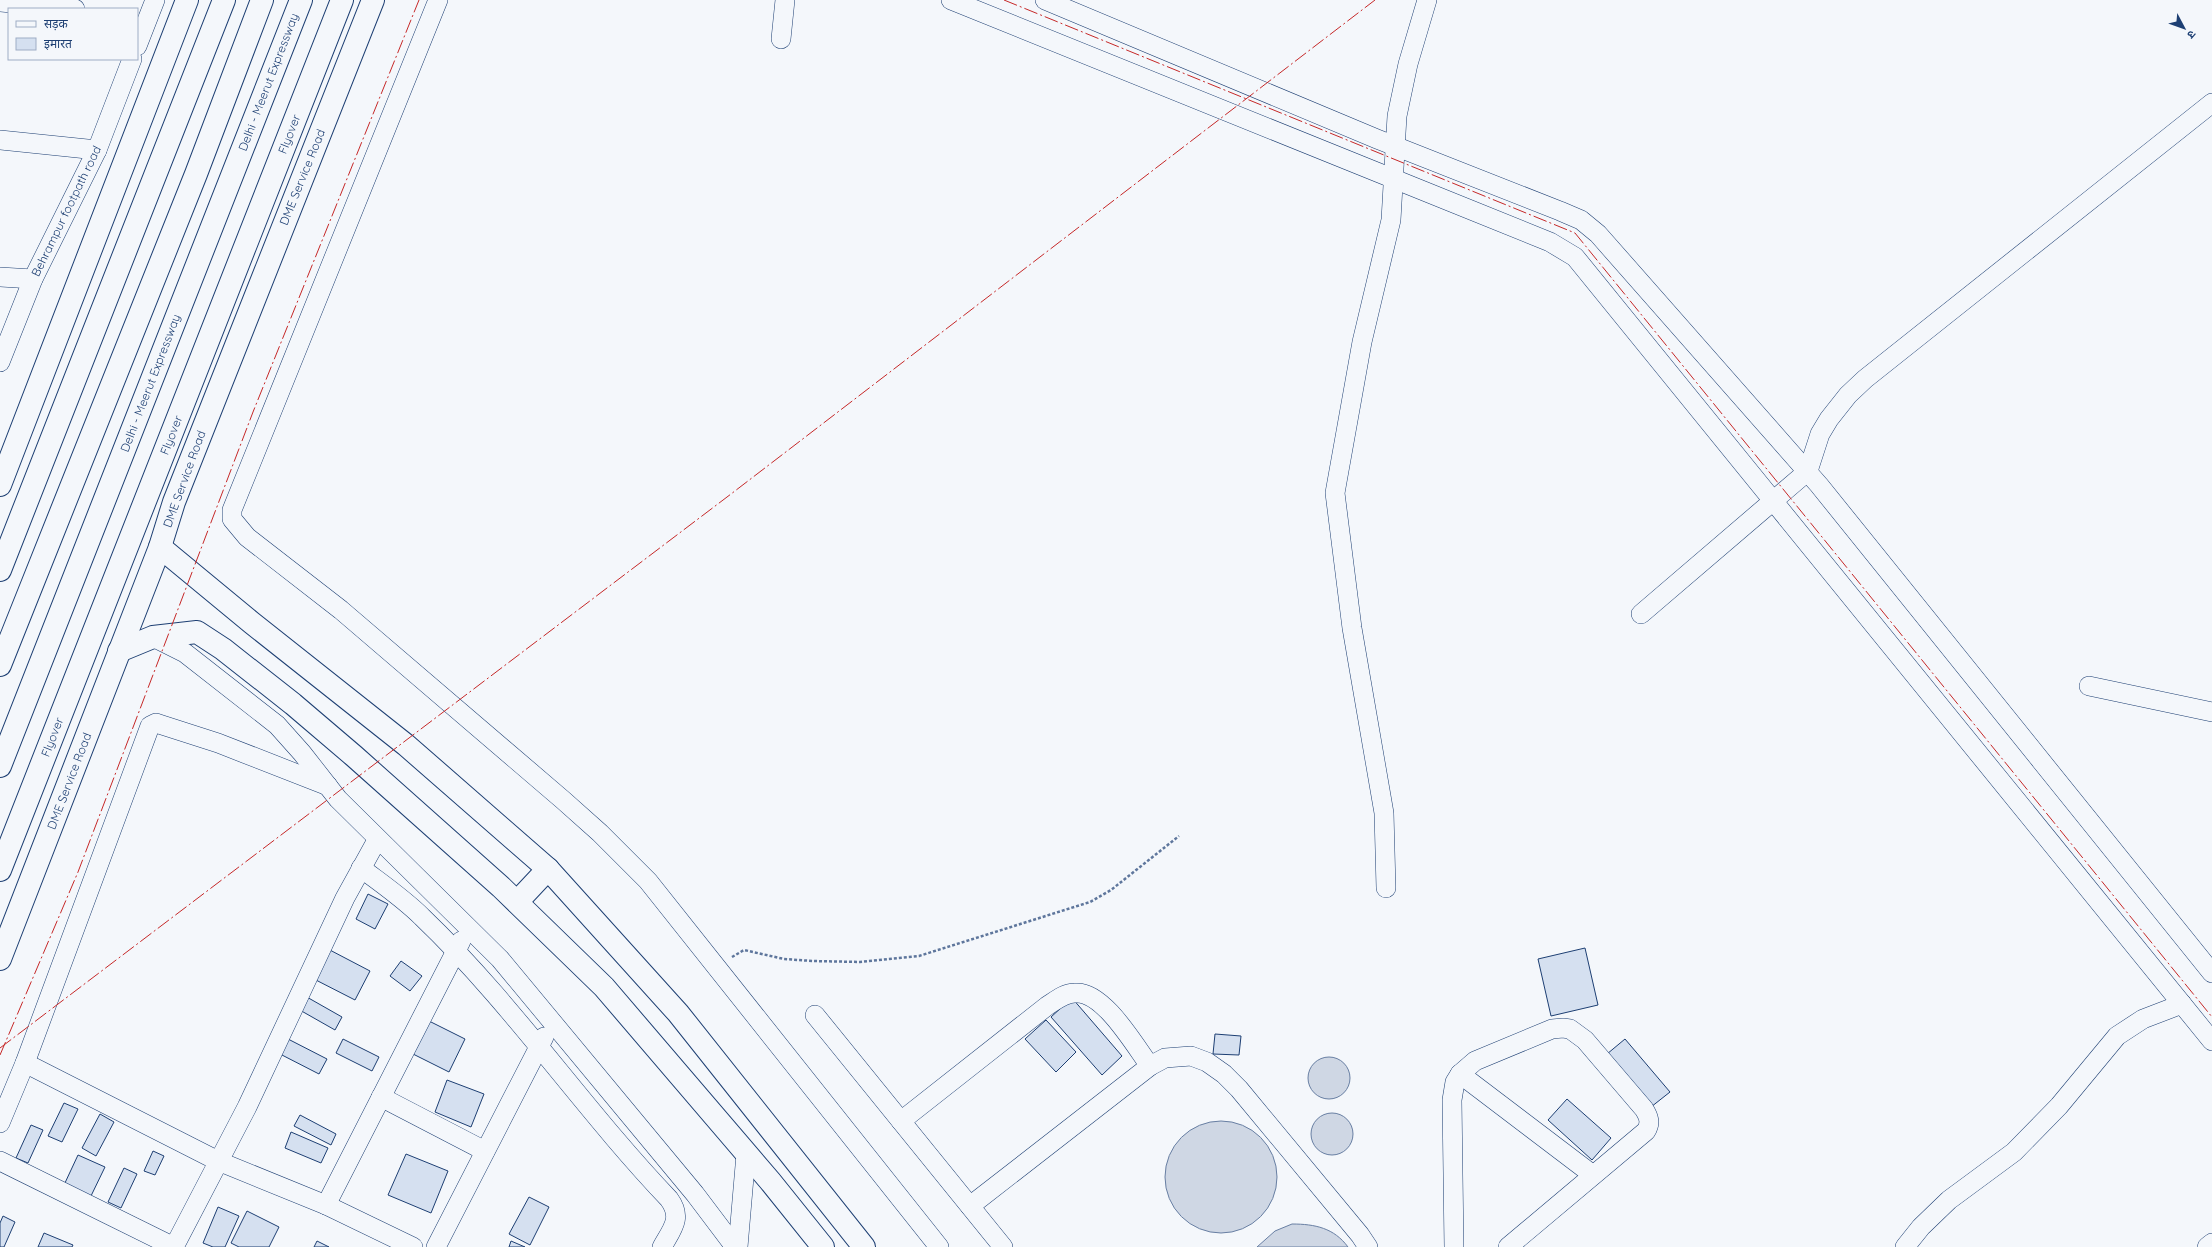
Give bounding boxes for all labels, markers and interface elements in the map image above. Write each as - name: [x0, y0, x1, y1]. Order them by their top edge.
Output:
- legend: [8, 8, 138, 60]
- north arrow: [2164, 8, 2204, 48]
- street label: Delhi - Meerut Expressway: [235, 11, 301, 153]
- text: सड़क: [44, 16, 69, 31]
- text: उ: [2184, 28, 2199, 42]
- text: इमारत: [44, 36, 73, 51]
- street label: Flyover: [275, 112, 303, 156]
- street label: DME Service Road: [276, 127, 328, 227]
- street label: Behrampur footpath road: [28, 143, 104, 279]
- street label: Delhi - Meerut Expressway: [117, 312, 183, 454]
- street label: Flyover: [157, 413, 185, 457]
- street label: DME Service Road: [159, 428, 209, 530]
- street label: Flyover: [38, 715, 66, 759]
- street label: DME Service Road: [44, 731, 94, 831]

